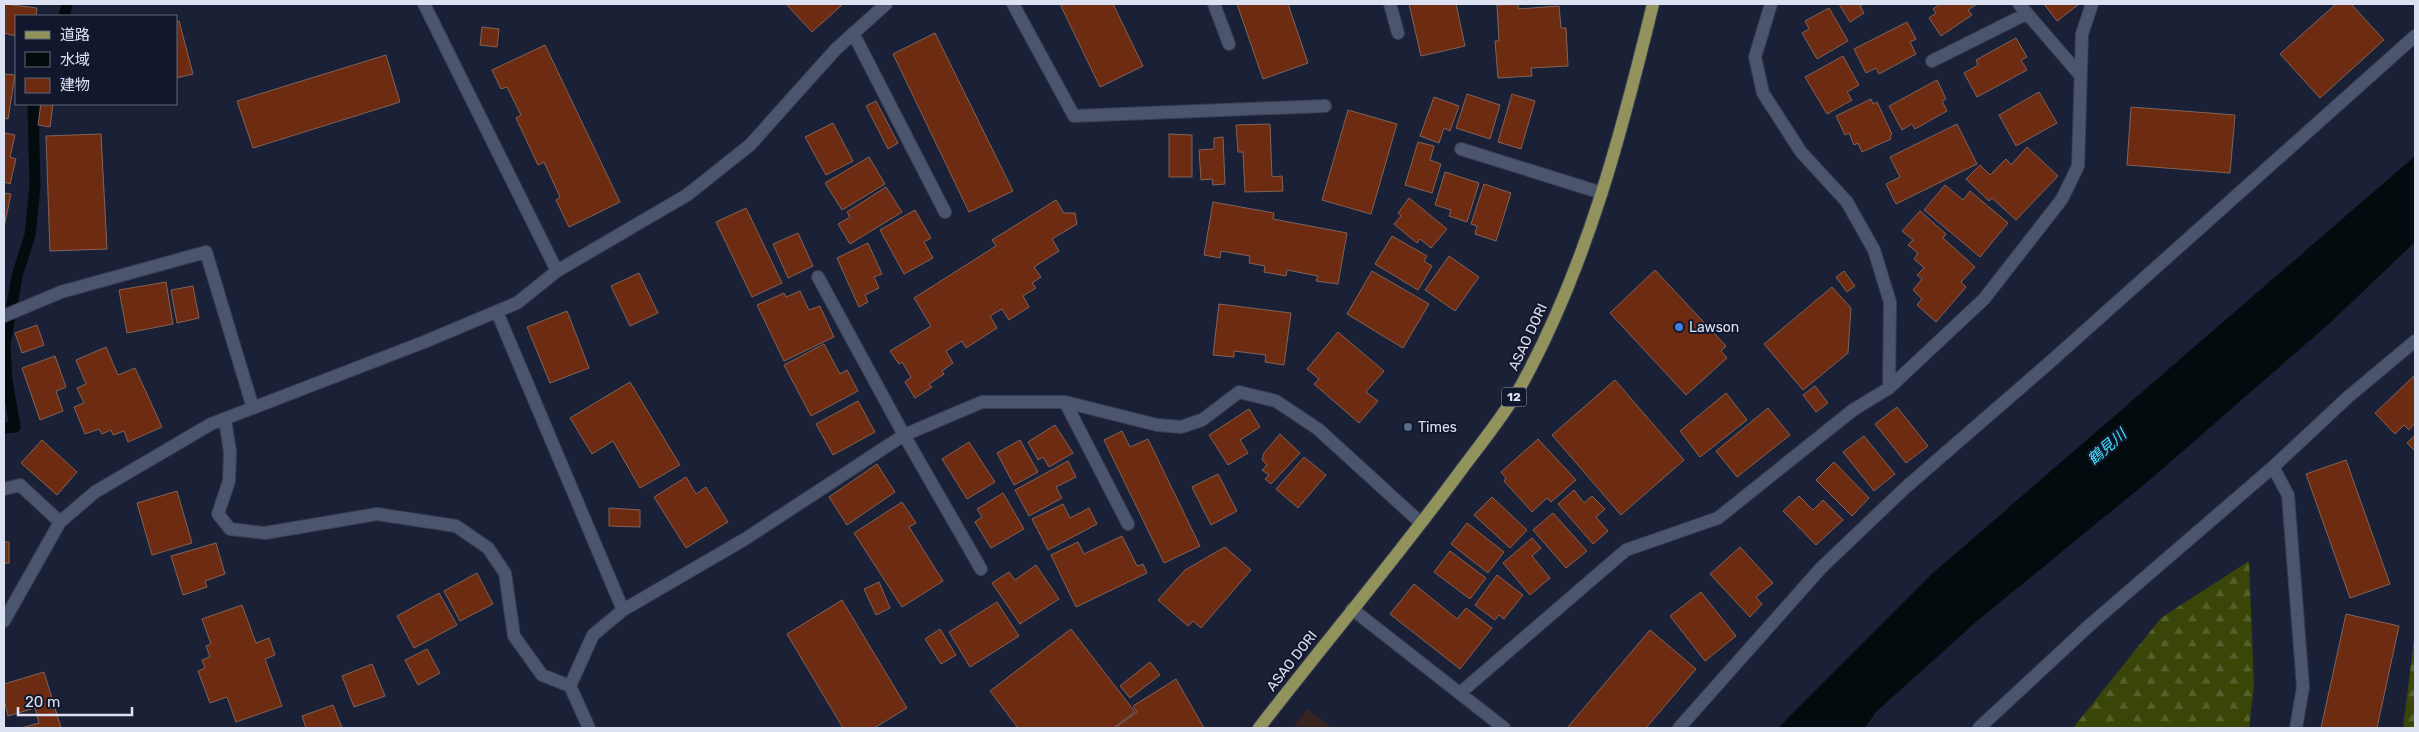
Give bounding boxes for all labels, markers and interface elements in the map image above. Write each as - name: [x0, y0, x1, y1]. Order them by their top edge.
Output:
- legend: [15, 15, 178, 105]
- text: 道路: [60, 26, 90, 44]
- text: 水域: [60, 51, 90, 69]
- text: 建物: [60, 76, 90, 94]
- street label: ASAO DORI: [1505, 301, 1551, 373]
- place label: Lawson: [1689, 319, 1739, 336]
- marker: Lawson: [1673, 321, 1685, 333]
- road number: 12: [1502, 388, 1526, 407]
- place label: Times: [1418, 419, 1457, 436]
- marker: Times: [1402, 421, 1414, 433]
- water label: 鶴見川: [2084, 424, 2131, 469]
- street label: ASAO DORI: [1263, 627, 1321, 695]
- scale bar: [18, 684, 131, 716]
- text: 20 m: [25, 693, 60, 711]

